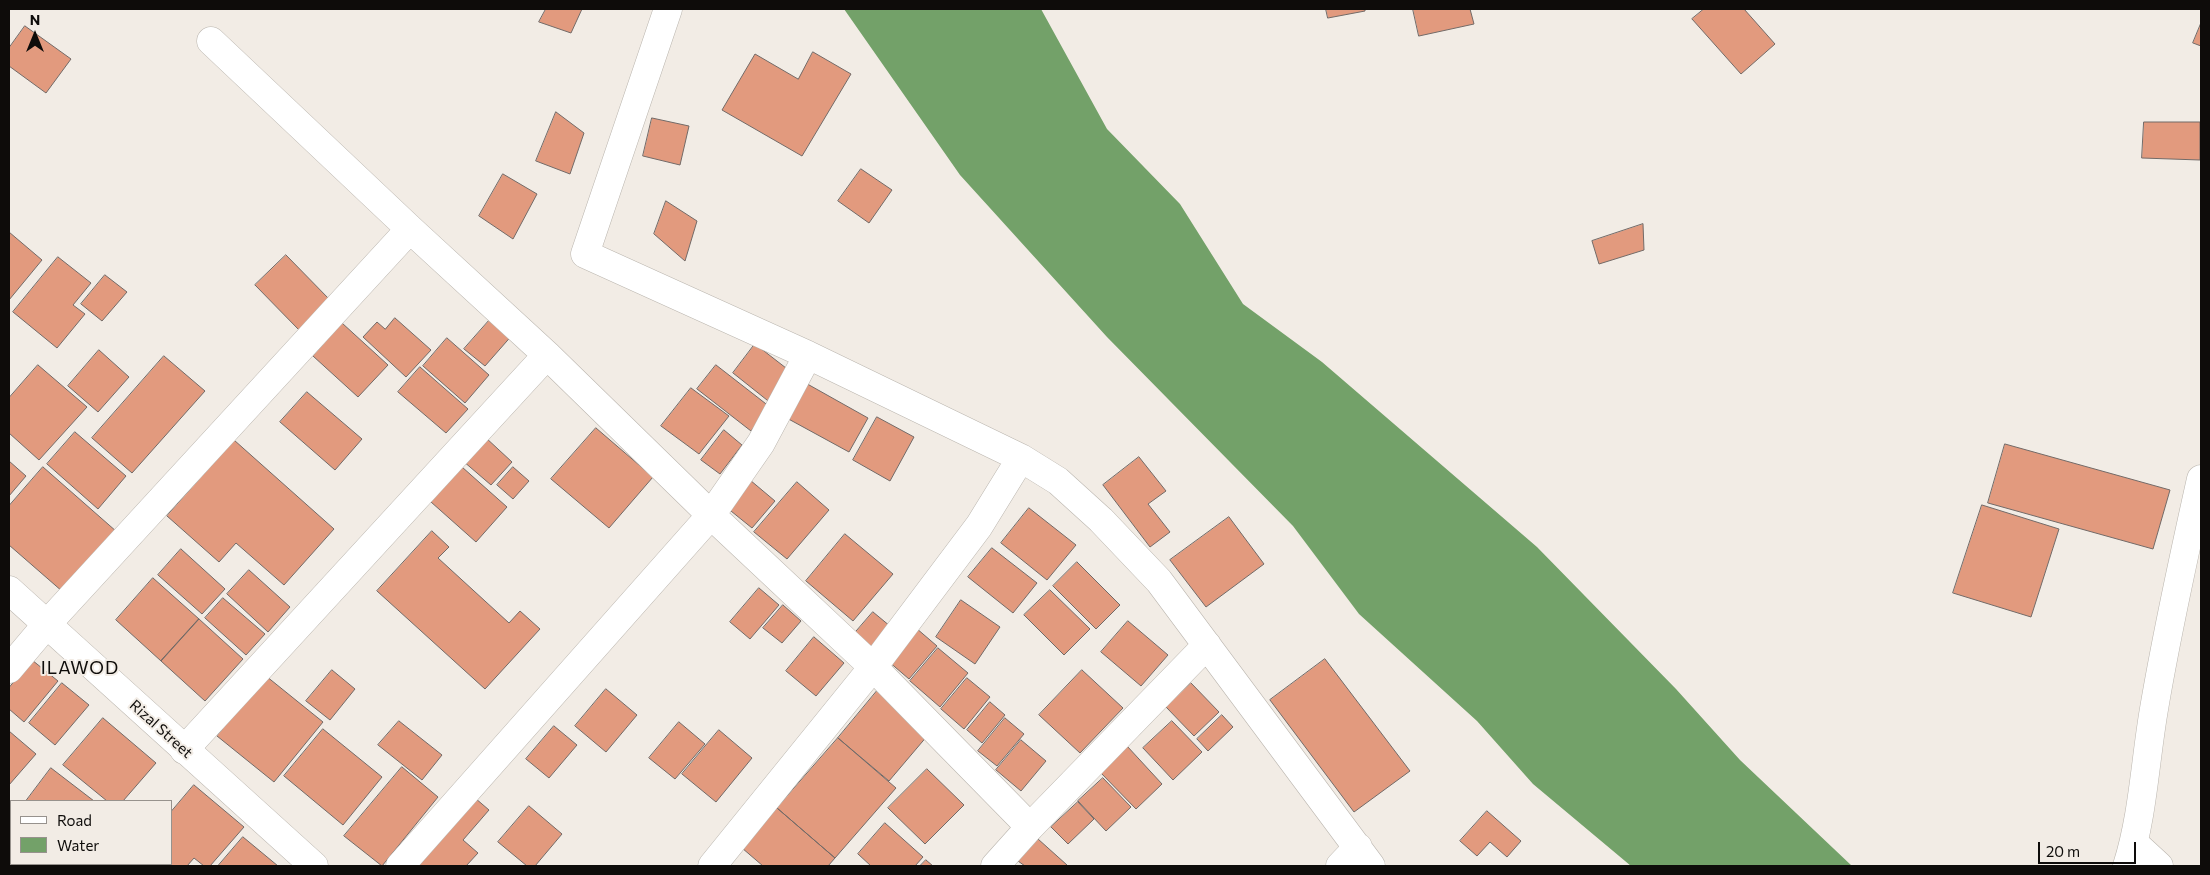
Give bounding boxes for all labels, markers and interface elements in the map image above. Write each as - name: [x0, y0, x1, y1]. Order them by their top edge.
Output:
- north arrow: [10, 10, 60, 60]
- text: N: [30, 11, 40, 28]
- district label: ILAWOD: [40, 657, 120, 679]
- street label: Rizal Street: [126, 696, 196, 762]
- legend: [10, 800, 172, 865]
- text: Road: [57, 811, 92, 829]
- scale bar: [2040, 832, 2138, 864]
- text: Water: [57, 836, 99, 854]
- text: 20 m: [2046, 842, 2080, 860]

